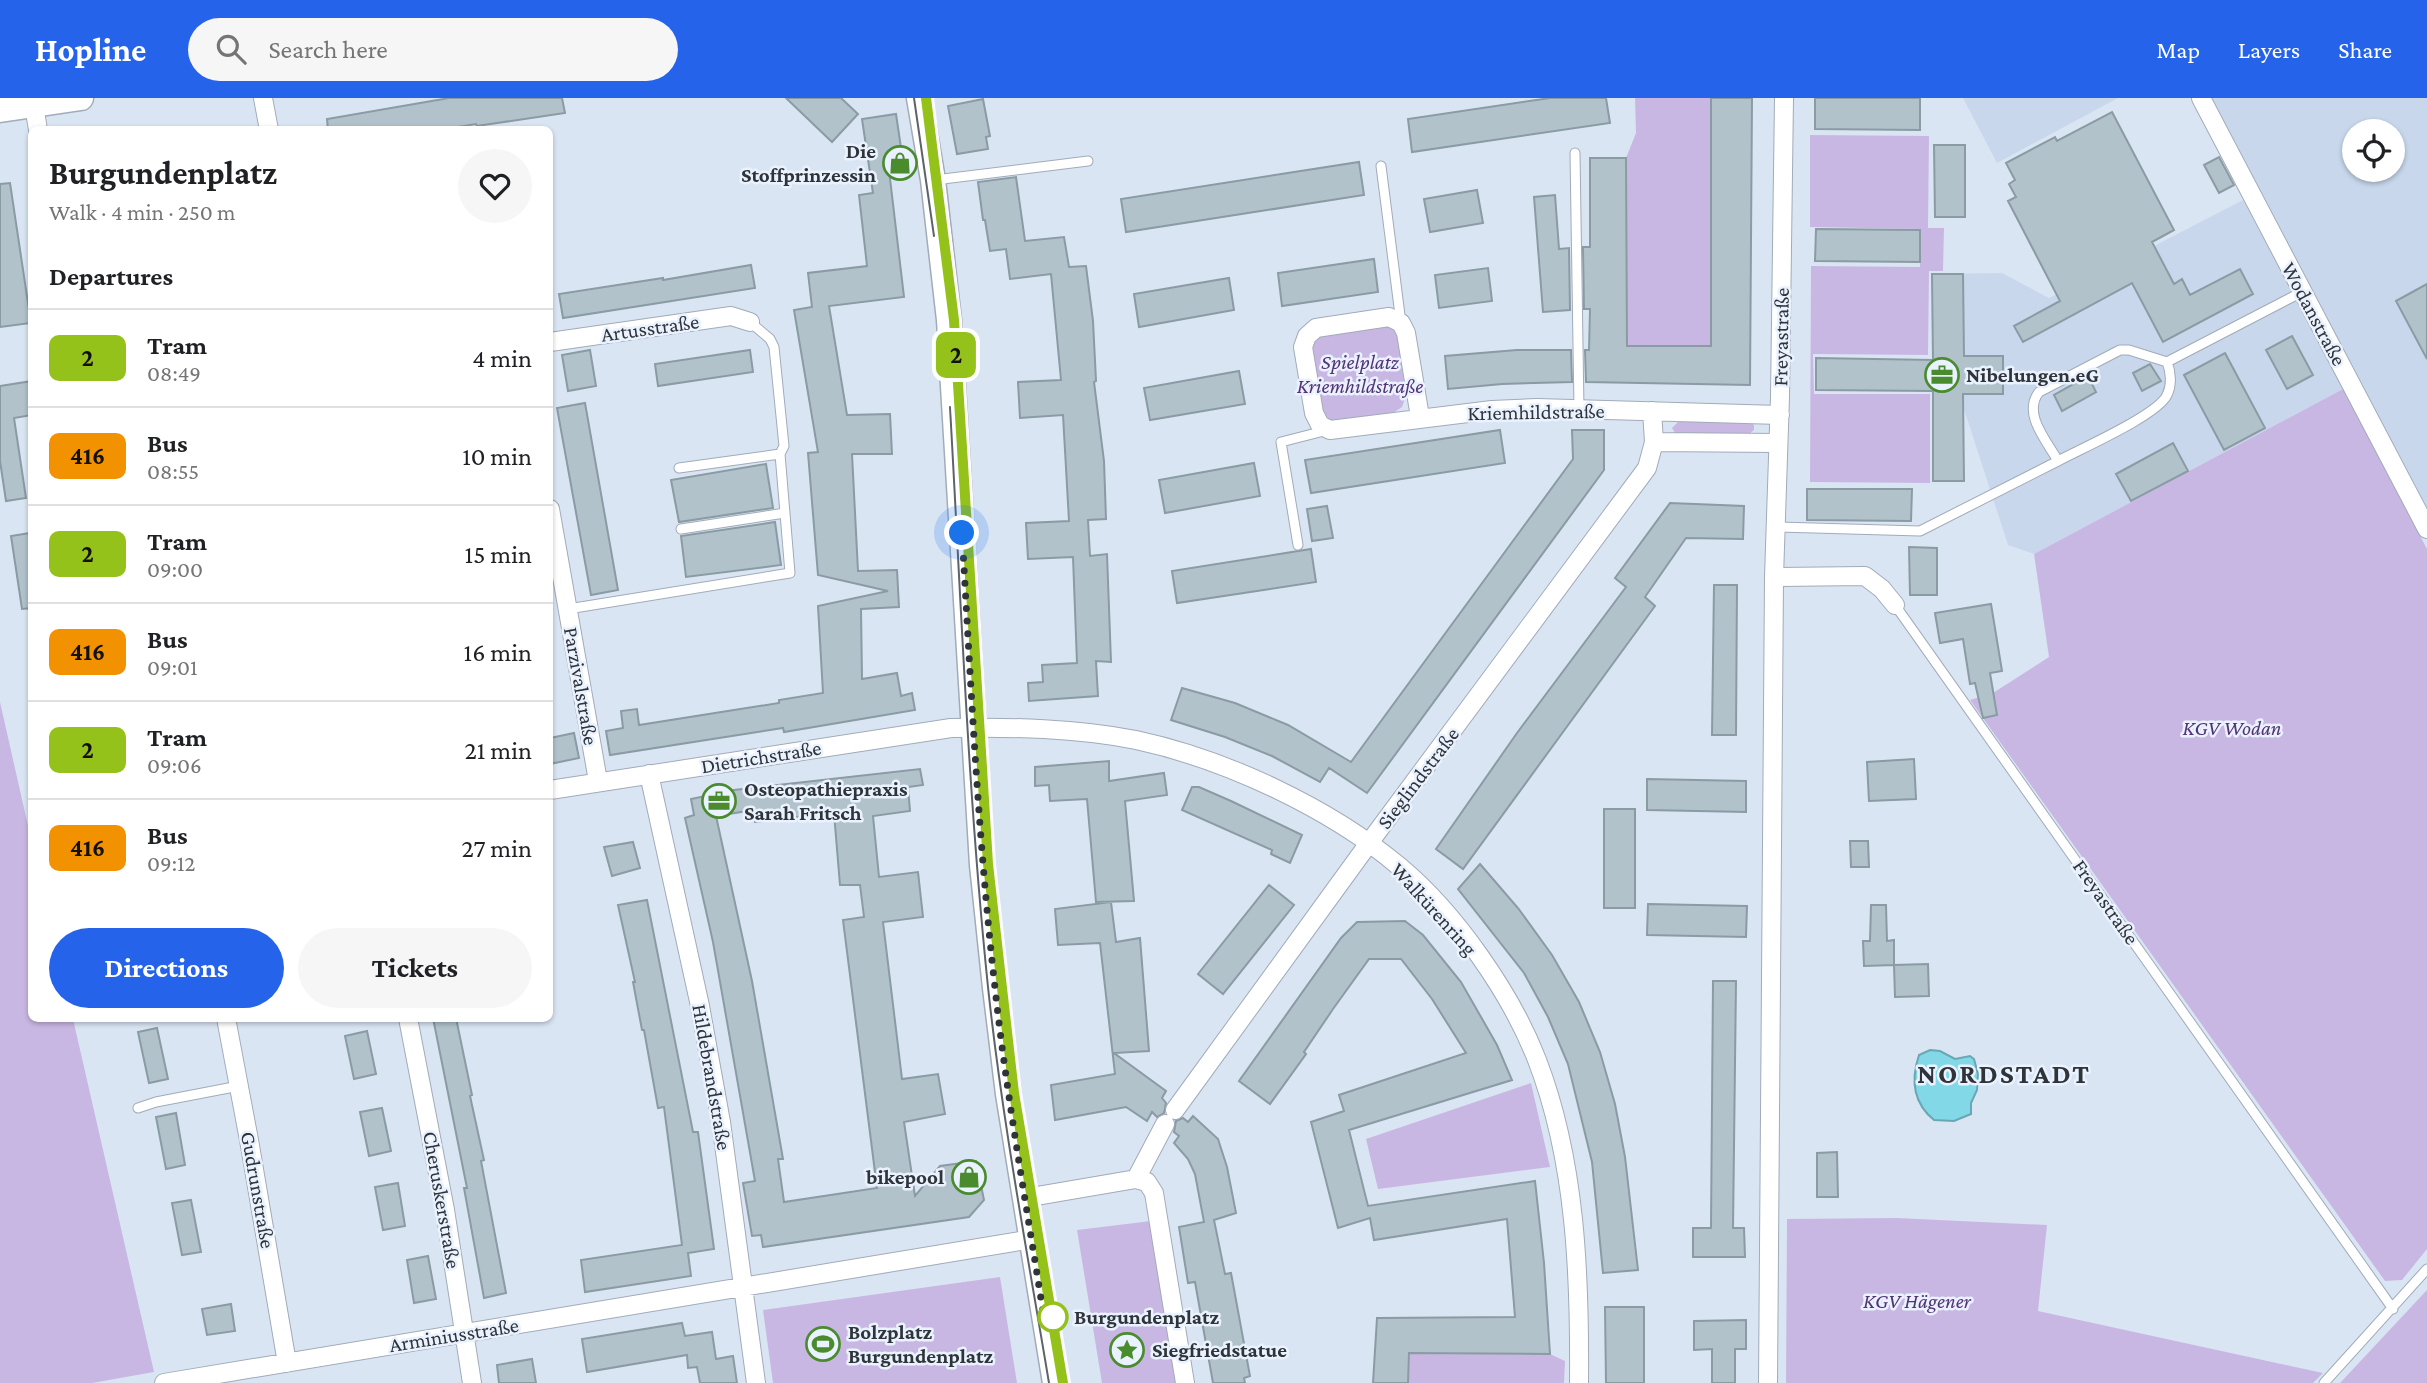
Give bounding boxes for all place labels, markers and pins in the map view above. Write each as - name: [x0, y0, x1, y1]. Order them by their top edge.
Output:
- place label: Die Stoffprinzessin: [741, 139, 876, 187]
- shop icon: Die Stoffprinzessin: [881, 144, 919, 182]
- office icon: Nibelungen.eG: [1923, 356, 1961, 394]
- place label: Nibelungen.eG: [1966, 363, 2099, 387]
- place label: Osteopathiepraxis Sarah Fritsch: [744, 777, 908, 825]
- office icon: Osteopathiepraxis Sarah Fritsch: [700, 782, 738, 820]
- shop icon: bikepool: [950, 1158, 988, 1196]
- place label: bikepool: [865, 1165, 944, 1189]
- marker: Burgundenplatz: [1038, 1302, 1068, 1332]
- place label: Burgundenplatz: [1074, 1305, 1220, 1329]
- place label: Bolzplatz Burgundenplatz: [848, 1320, 994, 1368]
- sports icon: Bolzplatz Burgundenplatz: [804, 1325, 842, 1363]
- place icon: Siegfriedstatue: [1108, 1331, 1146, 1369]
- place label: Siegfriedstatue: [1152, 1338, 1287, 1362]

